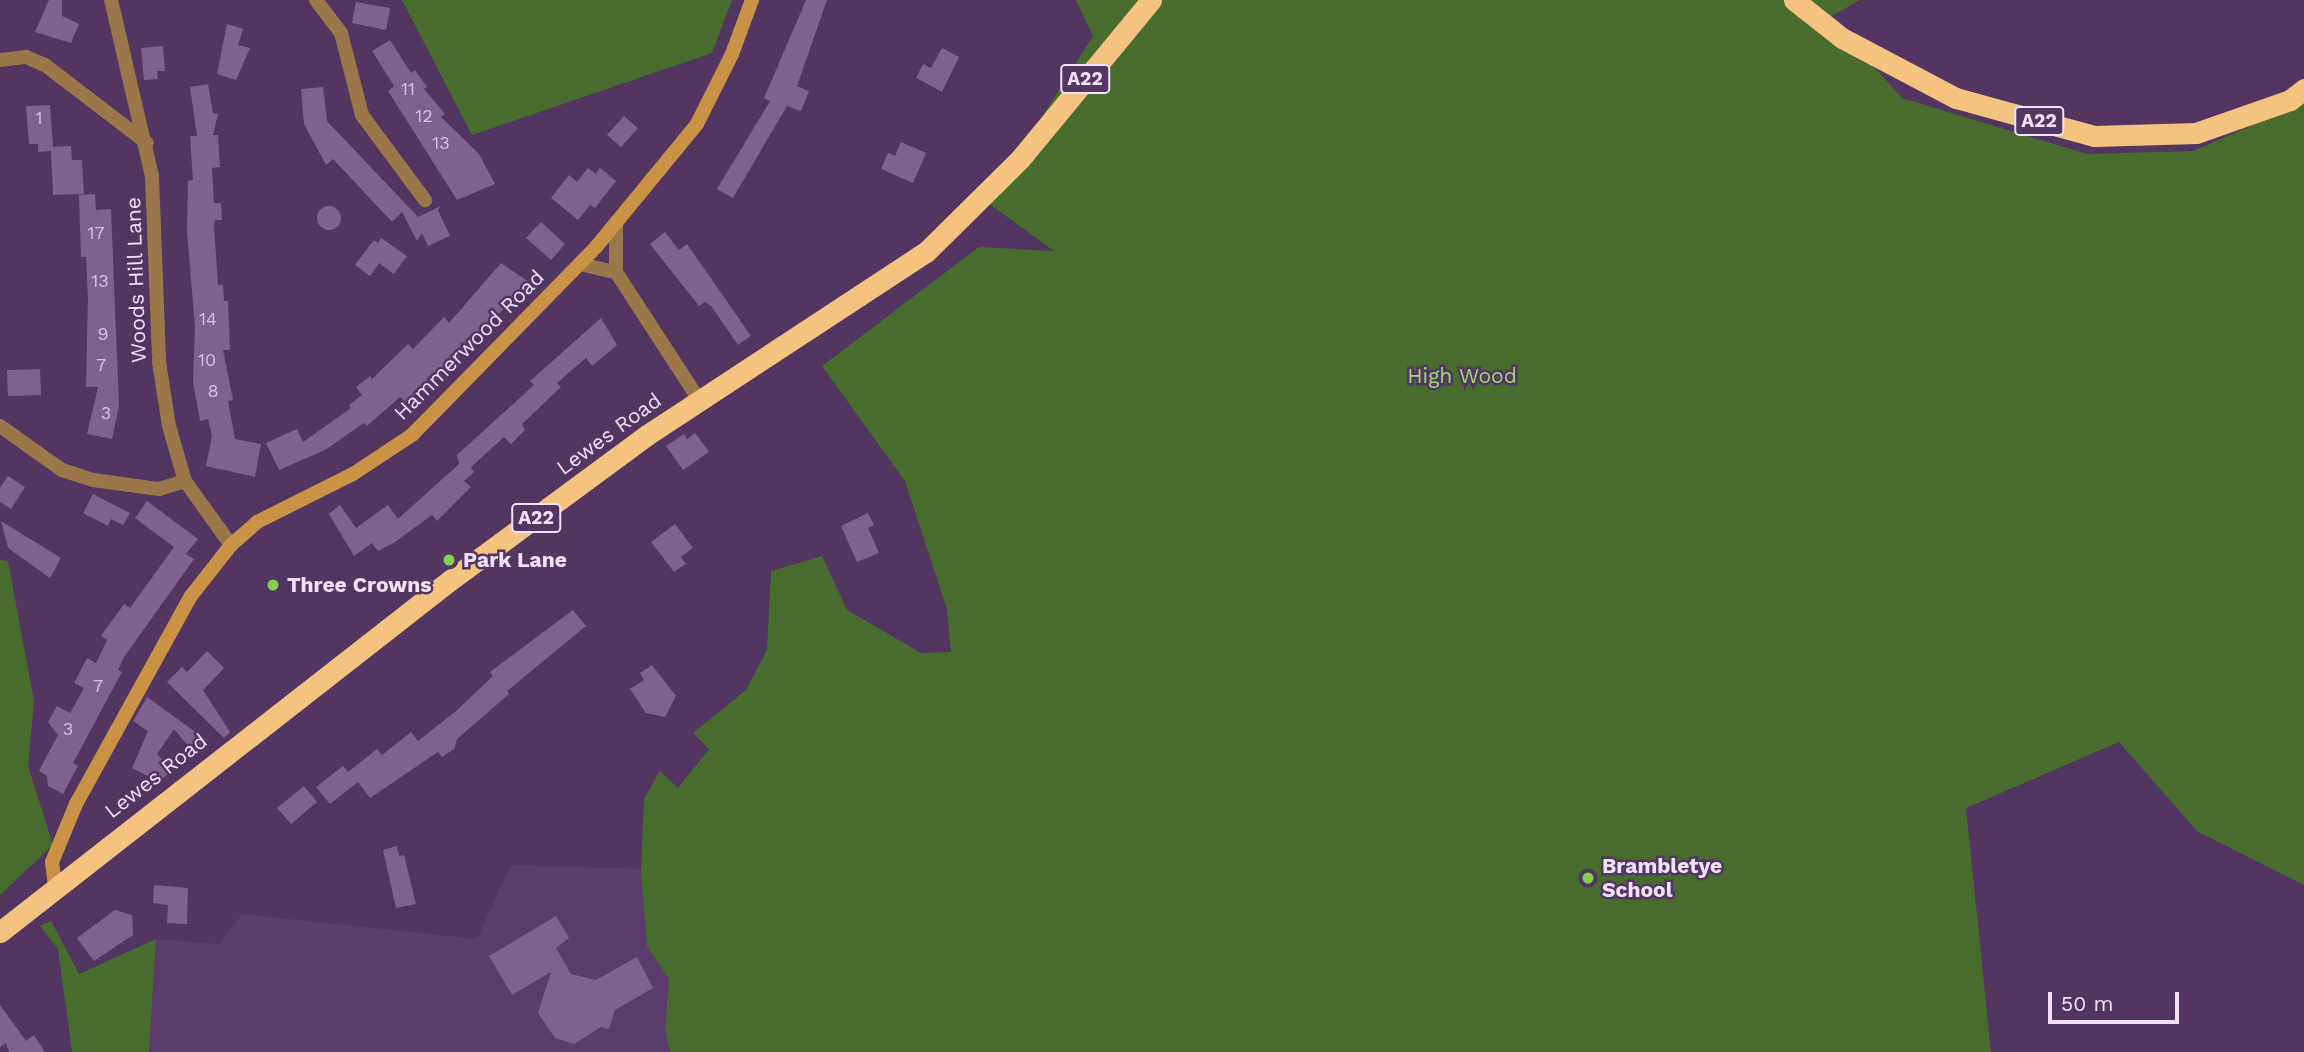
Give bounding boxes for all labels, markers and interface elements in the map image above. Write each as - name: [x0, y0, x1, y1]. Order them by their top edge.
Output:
- road number: A22: [1059, 64, 1111, 94]
- house number: 11: [401, 78, 415, 100]
- house number: 12: [415, 105, 433, 127]
- road number: A22: [2013, 105, 2065, 136]
- house number: 1: [35, 107, 43, 129]
- house number: 13: [432, 132, 450, 154]
- street label: Woods Hill Lane: [120, 196, 152, 364]
- house number: 17: [87, 222, 105, 244]
- street label: Hammerwood Road: [389, 265, 549, 425]
- house number: 13: [91, 270, 109, 292]
- house number: 14: [199, 308, 217, 330]
- house number: 9: [97, 323, 109, 345]
- house number: 10: [198, 349, 216, 371]
- house number: 7: [96, 354, 106, 376]
- park label: High Wood: [1407, 363, 1517, 389]
- house number: 8: [207, 380, 219, 402]
- street label: Lewes Road: [552, 388, 666, 480]
- house number: 3: [101, 402, 111, 424]
- road number: A22: [510, 503, 562, 534]
- place label: Park Lane: [463, 547, 567, 573]
- marker: Park Lane: [441, 552, 457, 568]
- place label: Three Crowns: [287, 572, 431, 598]
- marker: Three Crowns: [265, 577, 281, 593]
- house number: 7: [93, 675, 103, 697]
- house number: 3: [63, 718, 73, 740]
- street label: Lewes Road: [100, 728, 212, 824]
- place label: Brambletye School: [1602, 853, 1722, 903]
- marker: Brambletye School: [1580, 870, 1596, 886]
- scale bar: [2052, 978, 2183, 1022]
- text: 50 m: [2061, 991, 2113, 1016]

